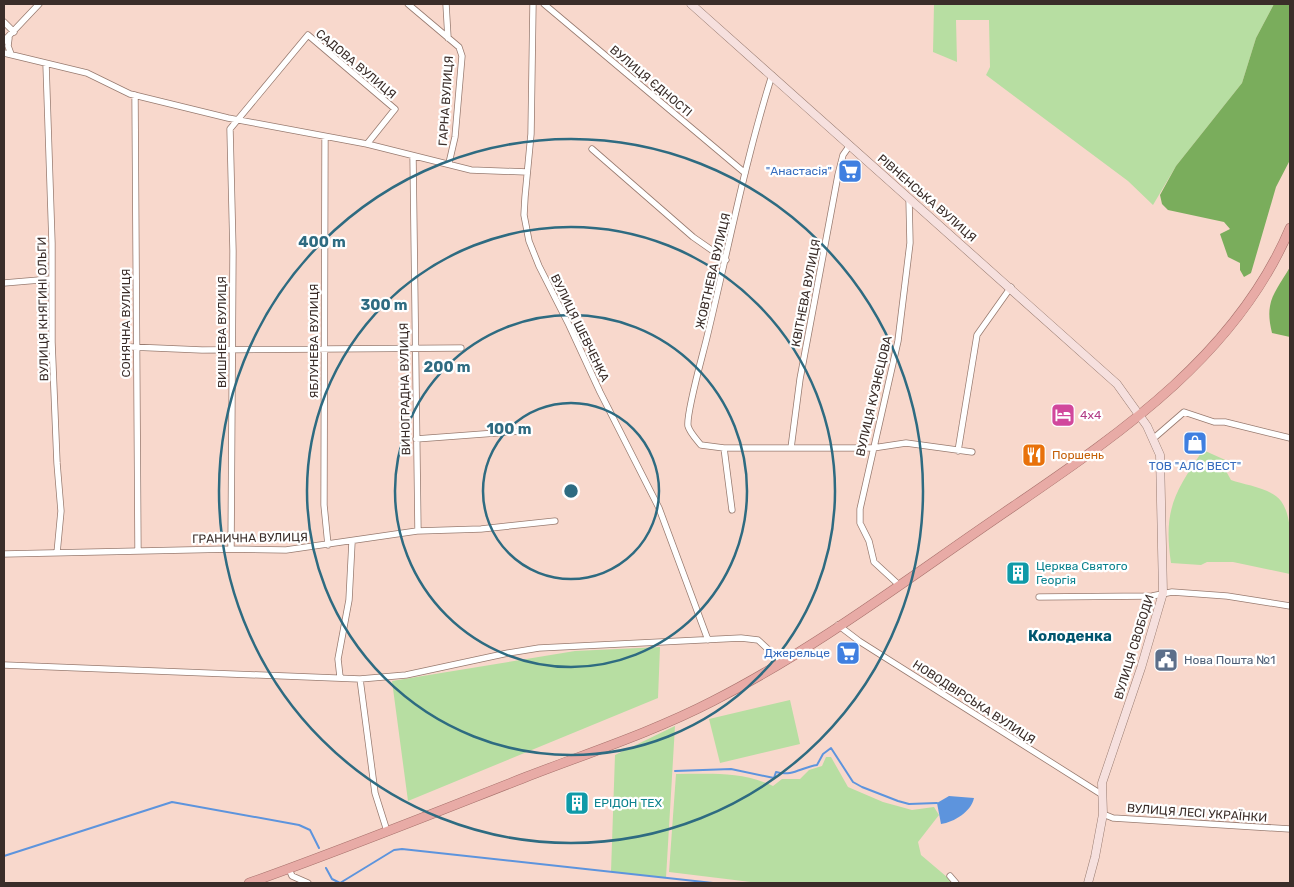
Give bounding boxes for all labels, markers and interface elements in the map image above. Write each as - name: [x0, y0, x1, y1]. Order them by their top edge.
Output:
- street label: САДОВА ВУЛИЦЯ: [313, 26, 399, 102]
- street label: ВУЛИЦЯ ЄДНОСТІ: [607, 43, 695, 119]
- street label: ГАРНА ВУЛИЦЯ: [436, 55, 456, 147]
- street label: РІВНЕНСЬКА ВУЛИЦЯ: [875, 151, 979, 245]
- supermarket icon: "Анастасія": [837, 158, 863, 184]
- place label: "Анастасія": [766, 164, 832, 178]
- street label: ЖОВТНЕВА ВУЛИЦЯ: [693, 212, 733, 330]
- text: 400 m: [298, 233, 346, 251]
- street label: ВУЛИЦЯ КНЯГИНІ ОЛЬГИ: [35, 237, 51, 381]
- street label: КВІТНЕВА ВУЛИЦЯ: [789, 238, 823, 348]
- street label: СОНЯЧНА ВУЛИЦЯ: [119, 269, 133, 377]
- street label: ВУЛИЦЯ ШЕВЧЕНКА: [548, 272, 612, 384]
- street label: ВИШНЕВА ВУЛИЦЯ: [215, 276, 229, 388]
- street label: ЯБЛУНЕВА ВУЛИЦЯ: [307, 284, 321, 398]
- text: 300 m: [360, 296, 408, 314]
- street label: ВИНОГРАДНА ВУЛИЦЯ: [397, 323, 413, 455]
- street label: ВУЛИЦЯ КУЗНЄЦОВА: [853, 334, 895, 458]
- text: 200 m: [423, 358, 471, 376]
- hotel icon: 4x4: [1050, 402, 1076, 428]
- place label: 4x4: [1080, 408, 1102, 422]
- text: 100 m: [487, 420, 531, 438]
- shop icon: ТОВ "АЛС ВЕСТ": [1182, 430, 1208, 456]
- restaurant icon: Поршень: [1021, 442, 1047, 468]
- place label: Поршень: [1052, 448, 1104, 462]
- place label: ТОВ "АЛС ВЕСТ": [1149, 459, 1241, 473]
- centre of rings: [562, 482, 580, 500]
- street label: ГРАНИЧНА ВУЛИЦЯ: [192, 530, 308, 546]
- place label: Церква Святого Георгія: [1036, 559, 1128, 587]
- building icon: Церква Святого Георгія: [1005, 560, 1031, 586]
- street label: ВУЛИЦЯ СВОБОДИ: [1111, 593, 1157, 701]
- district label: Колоденка: [1028, 627, 1112, 645]
- supermarket icon: Джерельце: [835, 640, 861, 666]
- place label: Джерельце: [764, 646, 830, 660]
- public building icon: Нова Пошта №1: [1153, 647, 1179, 673]
- place label: Нова Пошта №1: [1184, 653, 1275, 667]
- street label: НОВОДВІРСЬКА ВУЛИЦЯ: [910, 657, 1038, 747]
- building icon: ЕРІДОН ТЕХ: [564, 790, 590, 816]
- place label: ЕРІДОН ТЕХ: [594, 796, 663, 810]
- street label: ВУЛИЦЯ ЛЕСІ УКРАЇНКИ: [1126, 801, 1268, 825]

